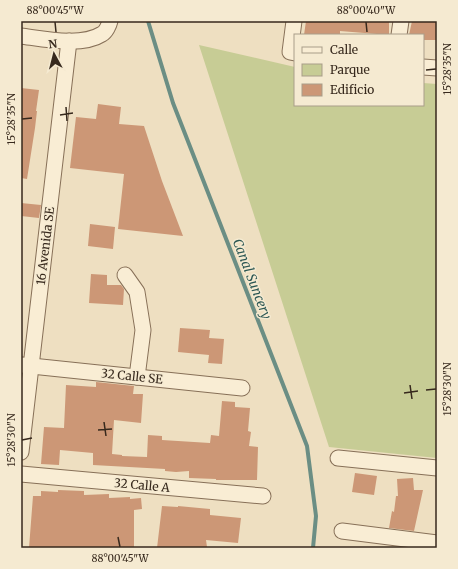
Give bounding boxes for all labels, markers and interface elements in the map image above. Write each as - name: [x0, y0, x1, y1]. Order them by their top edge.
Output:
- text: 88°00'45"W: [27, 4, 85, 17]
- text: 88°00'40"W: [337, 4, 396, 17]
- north arrow: [34, 34, 74, 74]
- legend: [294, 34, 424, 106]
- text: N: [48, 37, 58, 52]
- text: Calle: [330, 42, 358, 57]
- text: 15°28'35"N: [441, 43, 454, 95]
- text: Parque: [330, 62, 370, 77]
- text: Edificio: [330, 82, 374, 97]
- text: 15°28'35"N: [5, 93, 18, 145]
- street label: 16 Avenida SE: [33, 206, 57, 286]
- water label: Canal Suncery: [229, 236, 275, 322]
- text: 15°28'30"N: [441, 362, 454, 416]
- street label: 32 Calle SE: [100, 365, 164, 387]
- text: 15°28'30"N: [5, 413, 18, 467]
- street label: 32 Calle A: [113, 475, 171, 495]
- text: 88°00'45"W: [92, 552, 150, 565]

